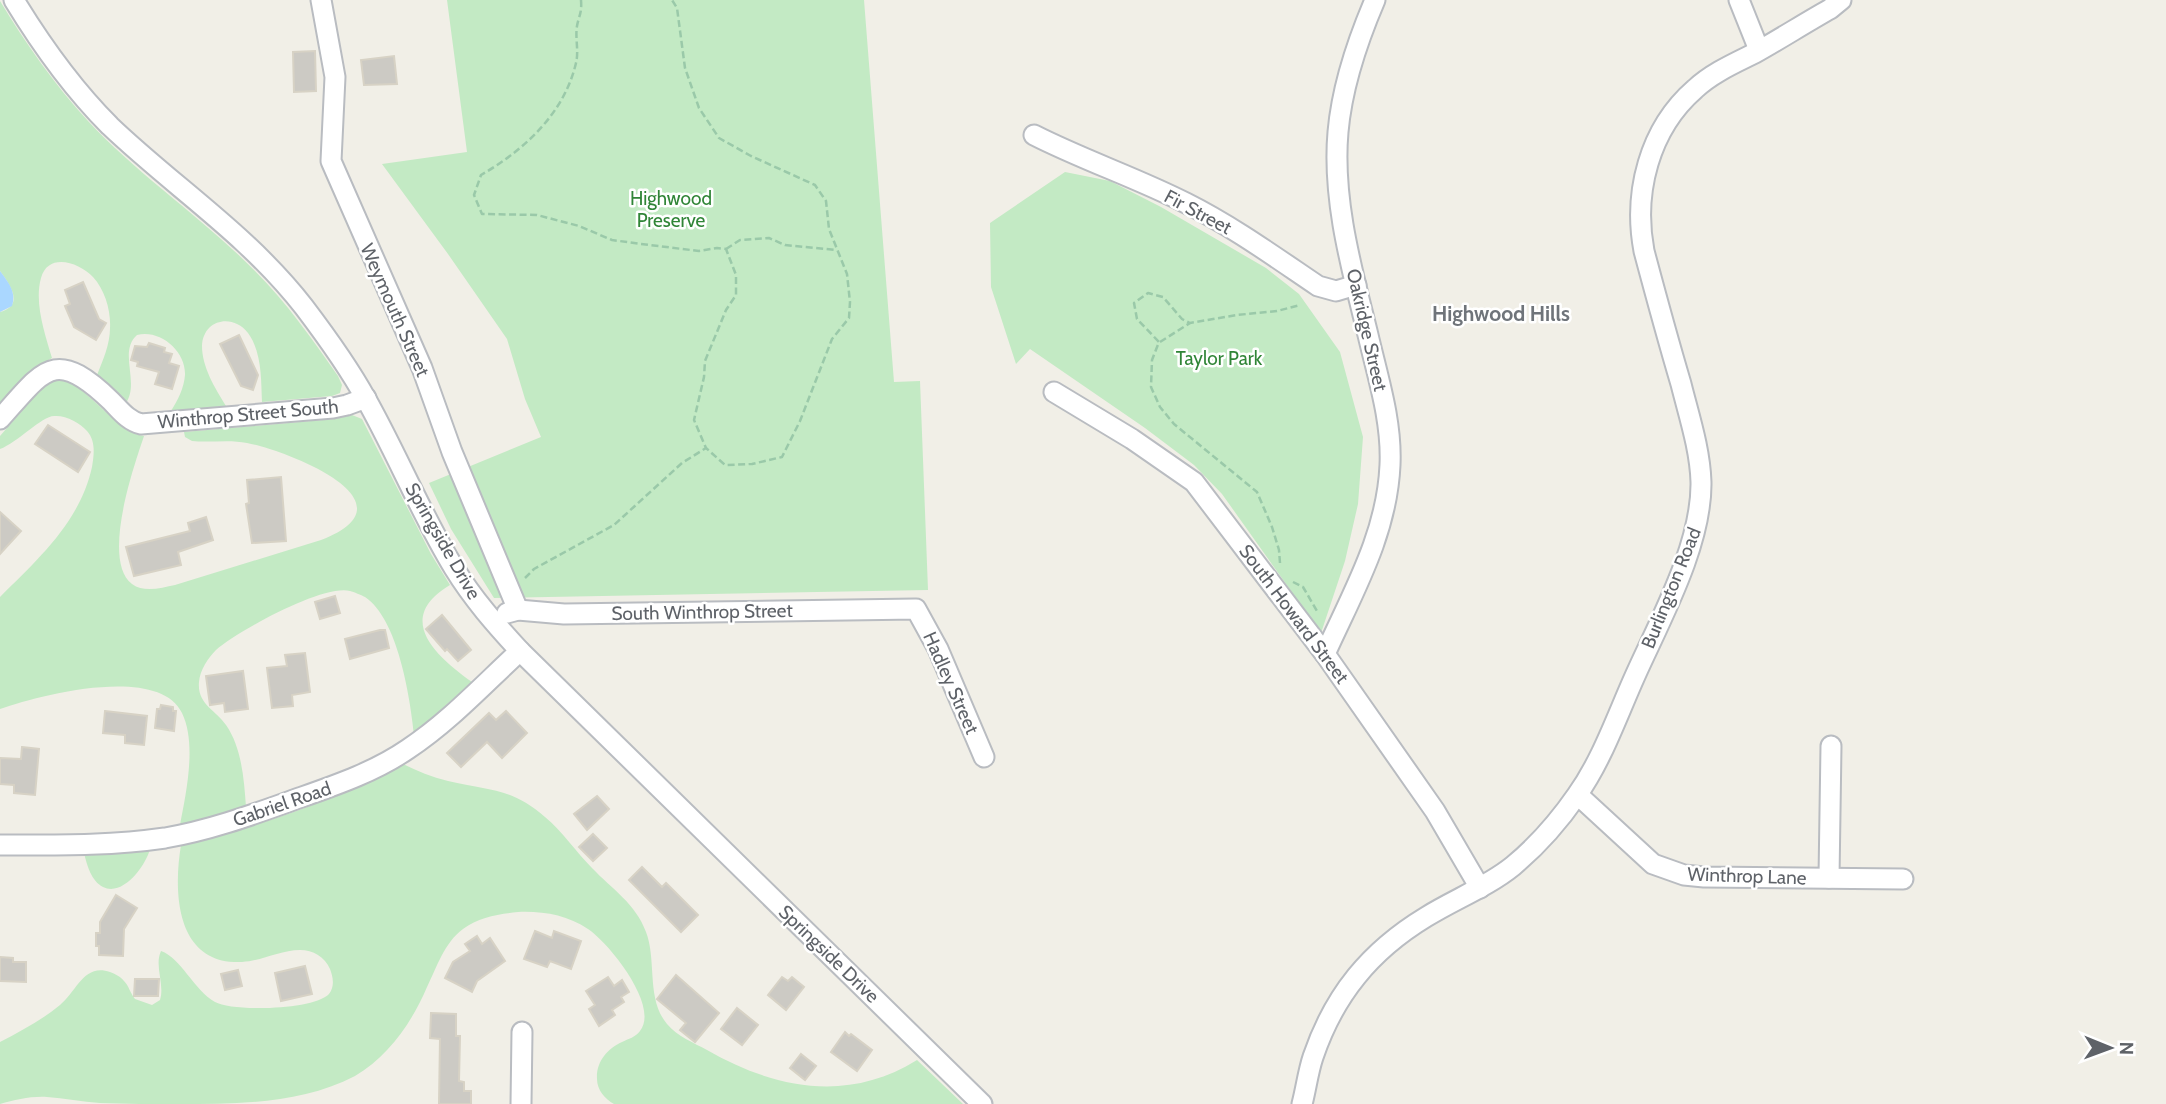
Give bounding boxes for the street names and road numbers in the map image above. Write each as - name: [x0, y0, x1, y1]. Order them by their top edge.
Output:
- street label: Fir Street: [1160, 185, 1236, 240]
- street label: Weymouth Street: [355, 240, 435, 381]
- street label: Oakridge Street: [1342, 267, 1392, 394]
- street label: Winthrop Street South: [157, 395, 339, 433]
- street label: Springside Drive: [400, 479, 486, 604]
- street label: Burlington Road: [1636, 524, 1706, 652]
- street label: South Howard Street: [1234, 540, 1354, 689]
- street label: South Winthrop Street: [611, 599, 794, 625]
- street label: Hadley Street: [918, 628, 984, 738]
- street label: Gabriel Road: [230, 776, 334, 832]
- street label: Winthrop Lane: [1687, 862, 1807, 890]
- street label: Springside Drive: [774, 900, 884, 1008]

